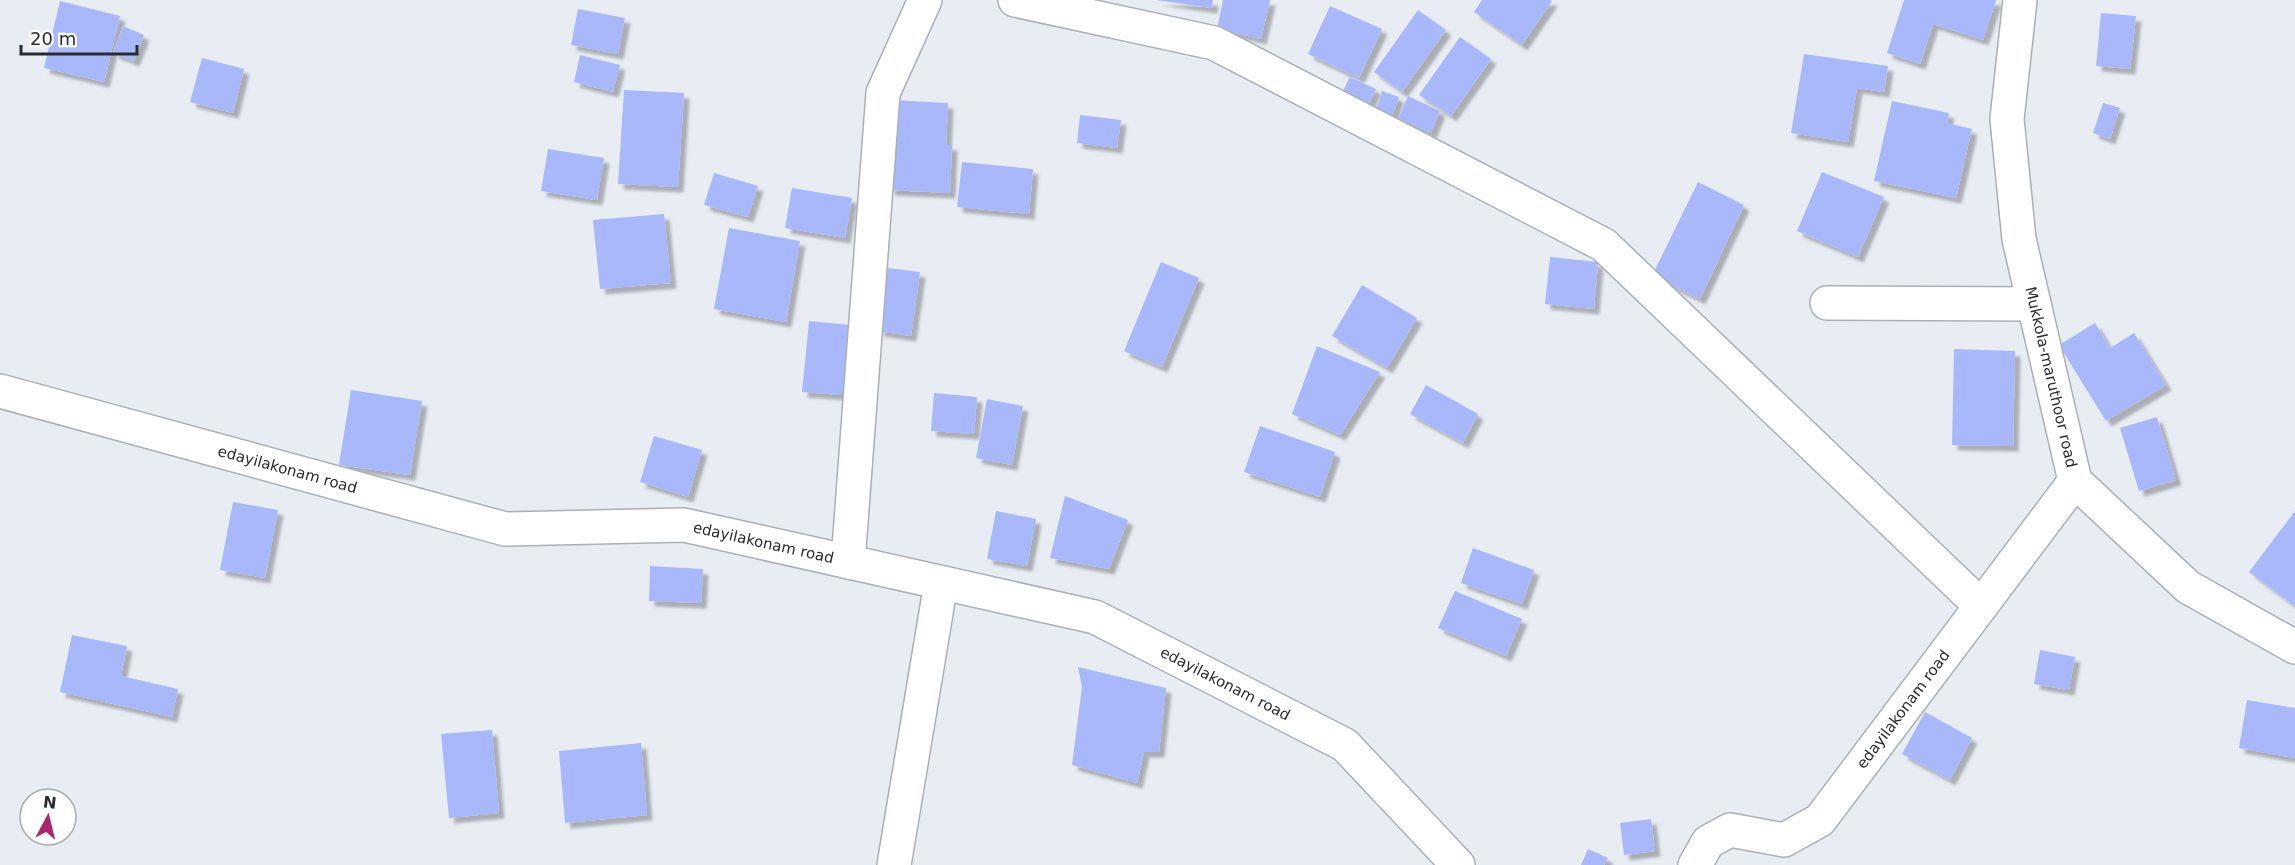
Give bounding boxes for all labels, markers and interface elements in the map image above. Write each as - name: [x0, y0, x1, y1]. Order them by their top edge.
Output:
- scale bar: [21, 18, 136, 56]
- text: 20 m: [30, 28, 76, 49]
- street label: Mukkola-maruthoor road: [2021, 285, 2081, 469]
- street label: edayilakonam road: [216, 442, 359, 497]
- street label: edayilakonam road: [691, 518, 836, 567]
- street label: edayilakonam road: [1157, 643, 1293, 724]
- street label: edayilakonam road: [1853, 647, 1954, 772]
- north arrow: [18, 787, 78, 847]
- text: N: [42, 792, 58, 813]

